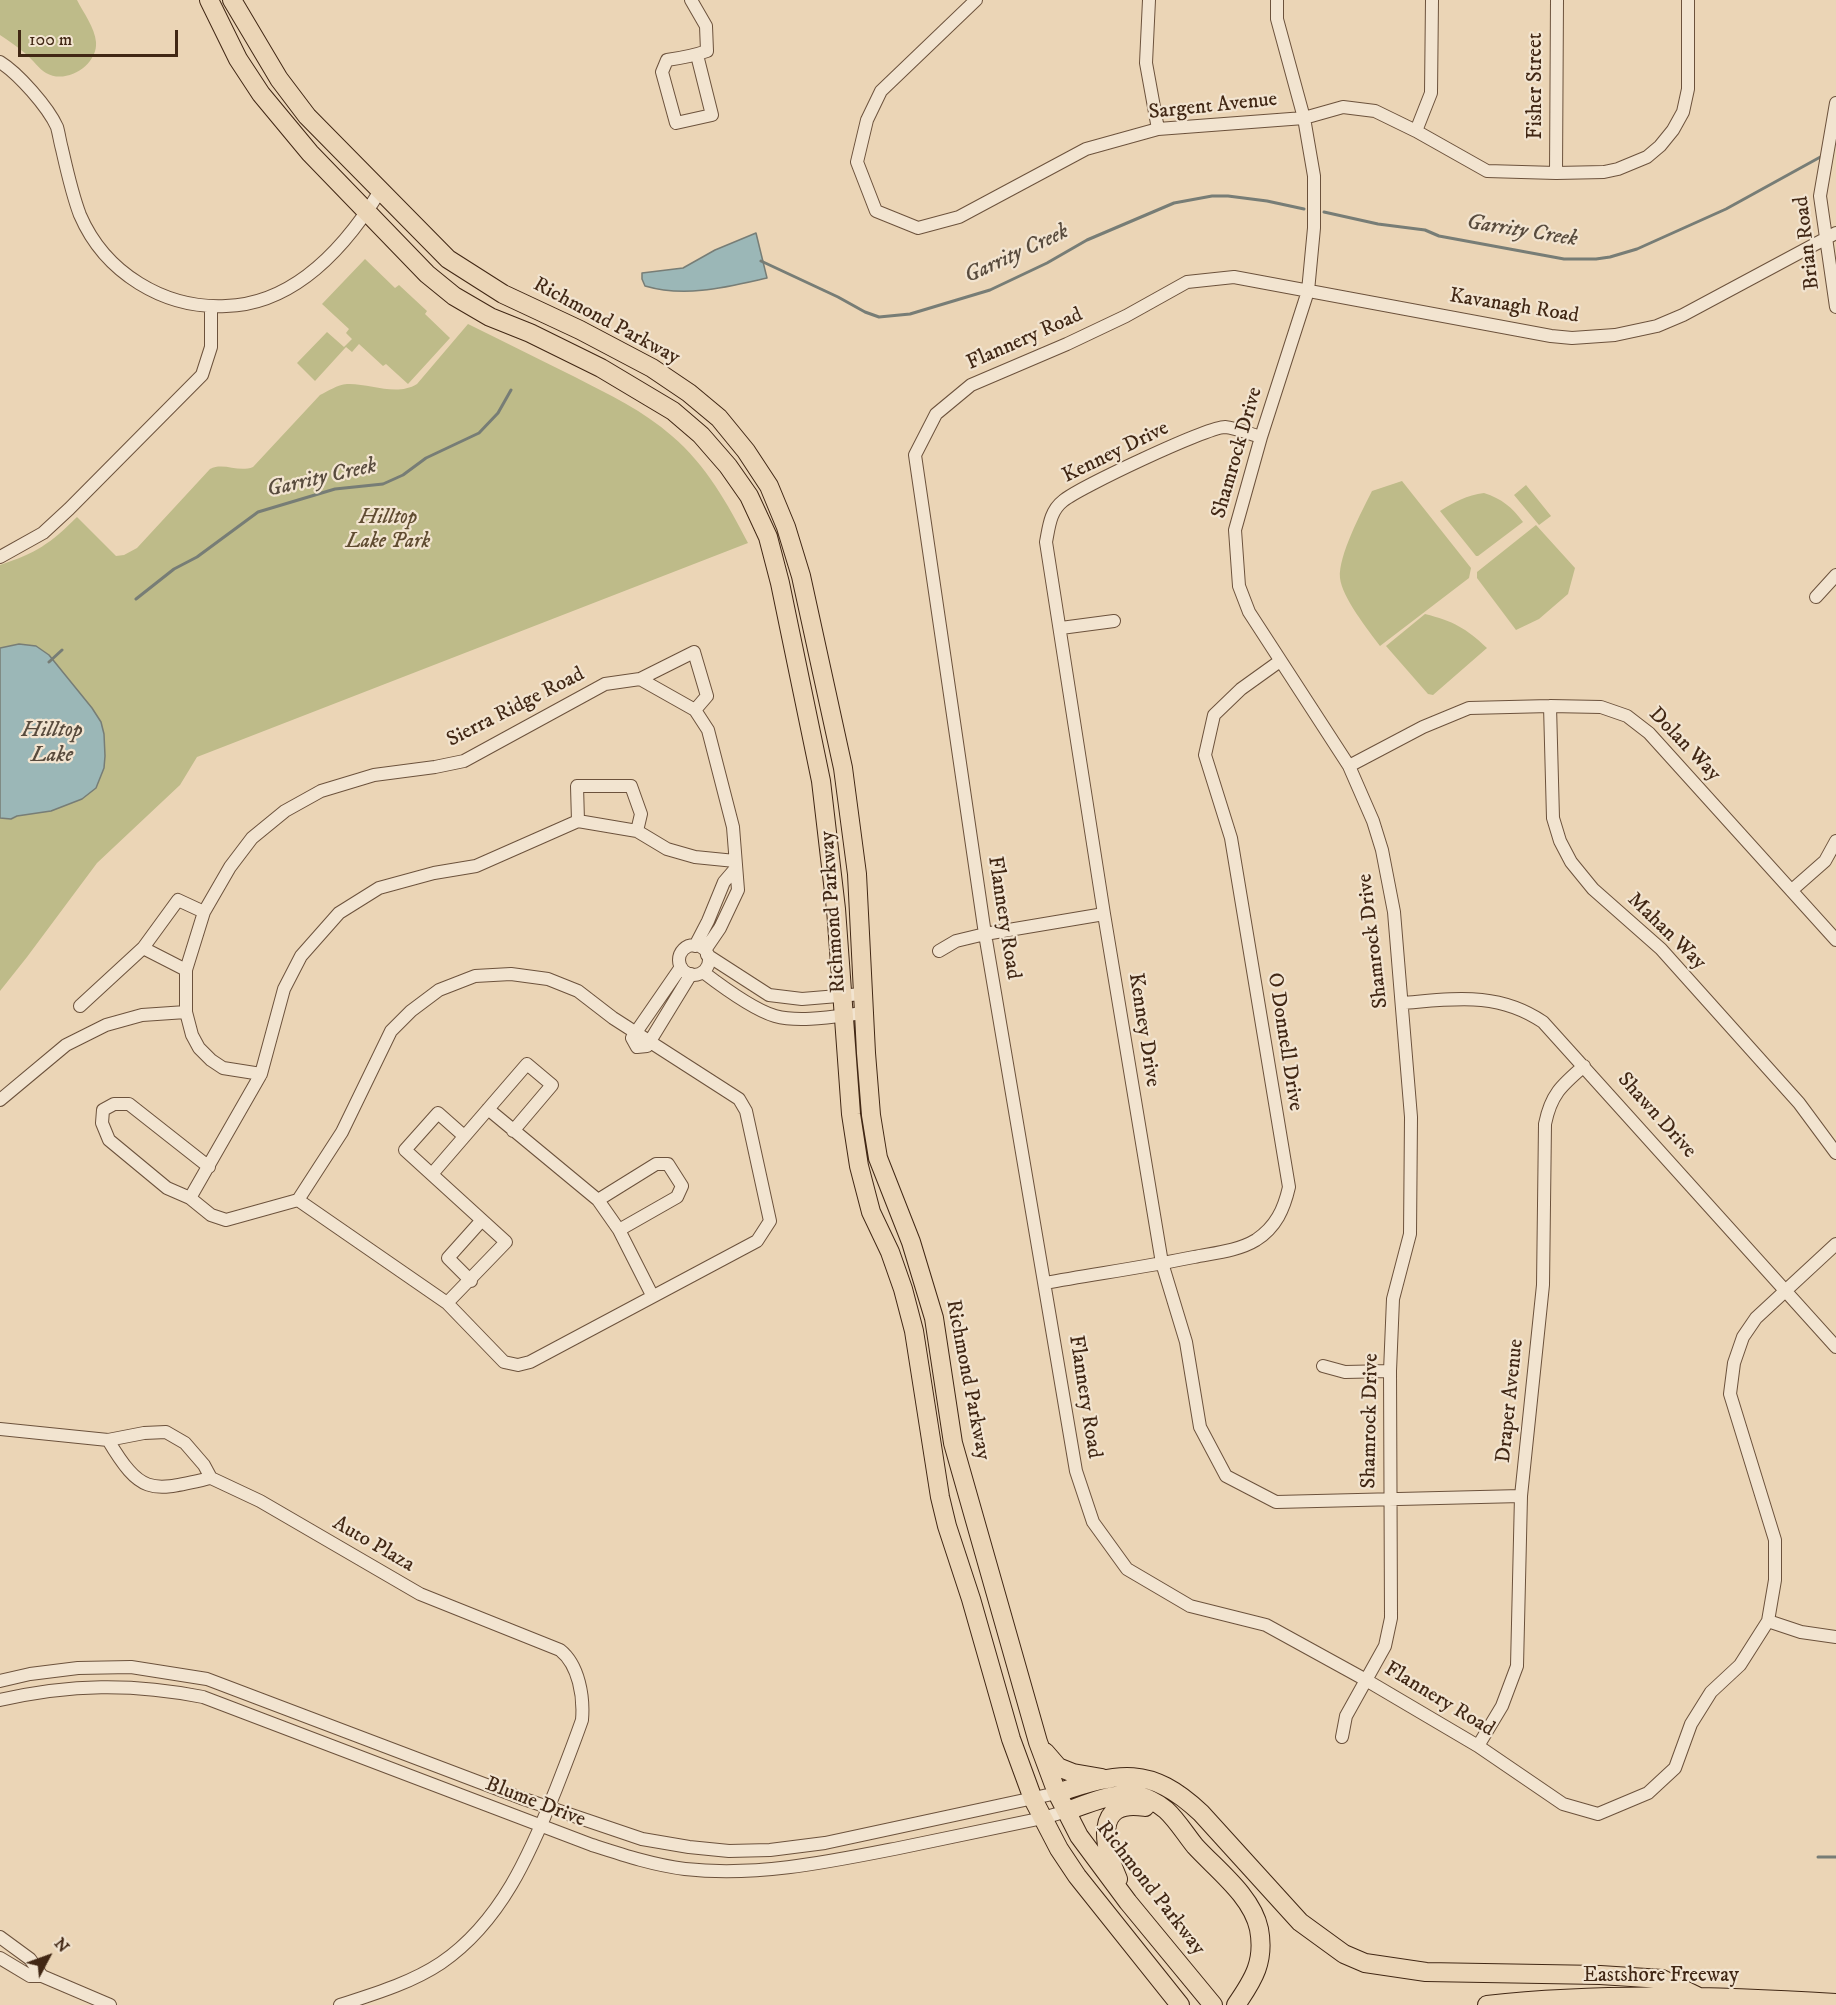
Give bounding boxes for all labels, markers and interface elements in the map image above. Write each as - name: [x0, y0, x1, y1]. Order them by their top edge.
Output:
- scale bar: [21, 18, 182, 56]
- text: 100 m: [29, 29, 72, 51]
- street label: Fisher Street: [1524, 33, 1550, 139]
- street label: Sargent Avenue: [1147, 88, 1279, 126]
- street label: Brian Road: [1790, 195, 1826, 291]
- water label: Garrity Creek: [1465, 210, 1579, 254]
- water label: Garrity Creek: [961, 219, 1073, 291]
- street label: Richmond Parkway: [528, 273, 684, 371]
- street label: Kavanagh Road: [1447, 284, 1581, 330]
- street label: Flannery Road: [963, 303, 1087, 377]
- street label: Shamrock Drive: [1207, 384, 1269, 522]
- street label: Kenney Drive: [1059, 416, 1173, 490]
- water label: Garrity Creek: [264, 454, 380, 504]
- park label: Hilltop Lake Park: [346, 506, 430, 556]
- street label: Sierra Ridge Road: [443, 663, 589, 753]
- street label: Dolan Way: [1643, 703, 1725, 787]
- water label: Hilltop Lake: [21, 718, 83, 770]
- street label: Richmond Parkway: [816, 830, 852, 994]
- street label: Flannery Road: [981, 855, 1025, 981]
- street label: Shamrock Drive: [1353, 872, 1395, 1010]
- street label: Mahan Way: [1621, 888, 1711, 976]
- street label: Kenney Drive: [1122, 971, 1164, 1089]
- street label: O Donnell Drive: [1261, 971, 1307, 1113]
- street label: Shawn Drive: [1611, 1068, 1701, 1164]
- street label: Richmond Parkway: [939, 1298, 995, 1462]
- street label: Flannery Road: [1062, 1334, 1106, 1460]
- street label: Draper Avenue: [1492, 1338, 1530, 1464]
- street label: Shamrock Drive: [1357, 1353, 1385, 1489]
- street label: Auto Plaza: [328, 1512, 418, 1578]
- street label: Flannery Road: [1379, 1657, 1499, 1743]
- street label: Blume Drive: [481, 1772, 589, 1834]
- street label: Richmond Parkway: [1090, 1817, 1210, 1961]
- north arrow: [18, 1927, 78, 1987]
- text: N: [50, 1934, 73, 1957]
- street label: Eastshore Freeway: [1583, 1964, 1739, 1990]

